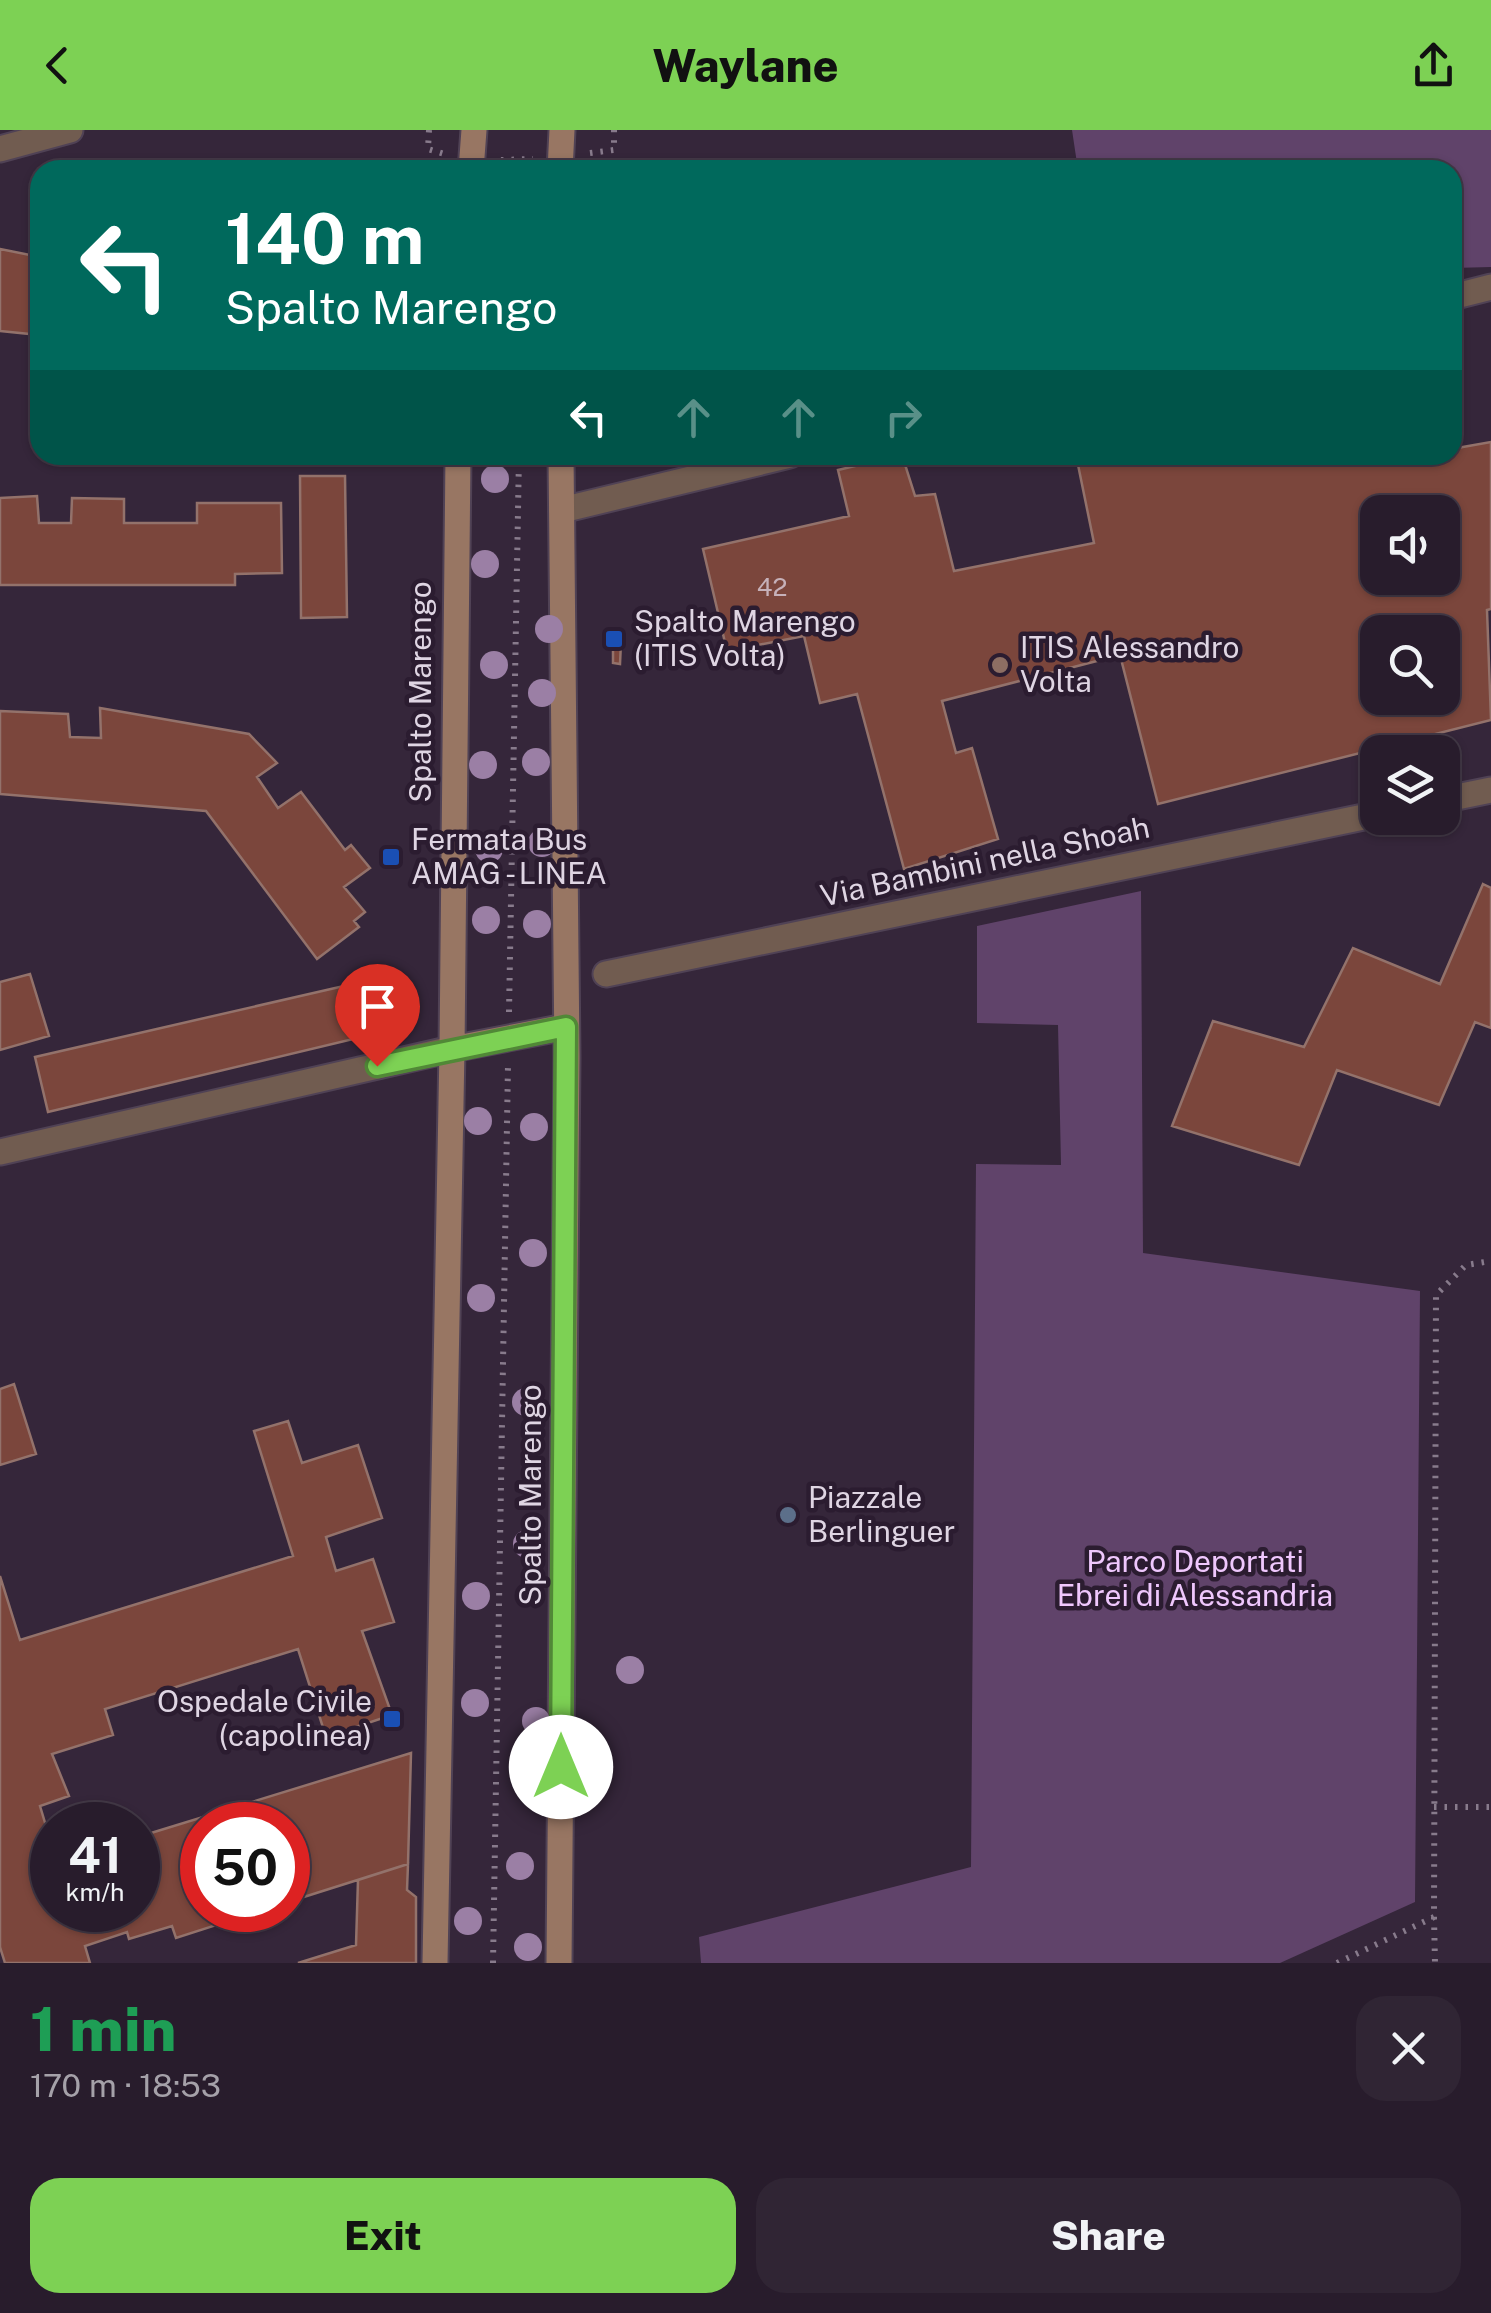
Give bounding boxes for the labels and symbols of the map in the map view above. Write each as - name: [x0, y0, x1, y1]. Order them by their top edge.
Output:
- house number: 42: [757, 572, 787, 602]
- street label: Spalto Marengo: [402, 581, 438, 803]
- place label: Spalto Marengo (ITIS Volta): [634, 603, 856, 673]
- marker: Spalto Marengo (ITIS Volta): [603, 628, 625, 650]
- place label: ITIS Alessandro Volta: [1020, 629, 1240, 699]
- marker: ITIS Alessandro Volta: [989, 654, 1011, 676]
- street label: Via Bambini nella Shoah: [817, 809, 1153, 914]
- place label: Fermata Bus AMAG - LINEA: [411, 821, 607, 891]
- marker: Fermata Bus AMAG - LINEA: [380, 846, 402, 868]
- pin: [335, 964, 420, 1067]
- street label: Spalto Marengo: [512, 1384, 548, 1606]
- place label: Piazzale Berlinguer: [808, 1479, 955, 1549]
- marker: Piazzale Berlinguer: [777, 1504, 799, 1526]
- park label: Parco Deportati Ebrei di Alessandria: [1057, 1543, 1333, 1613]
- place label: Ospedale Civile (capolinea): [157, 1683, 372, 1753]
- marker: Ospedale Civile (capolinea): [381, 1708, 403, 1730]
- position arrow: [509, 1715, 613, 1819]
- speed limit sign: 50: [180, 1802, 310, 1932]

